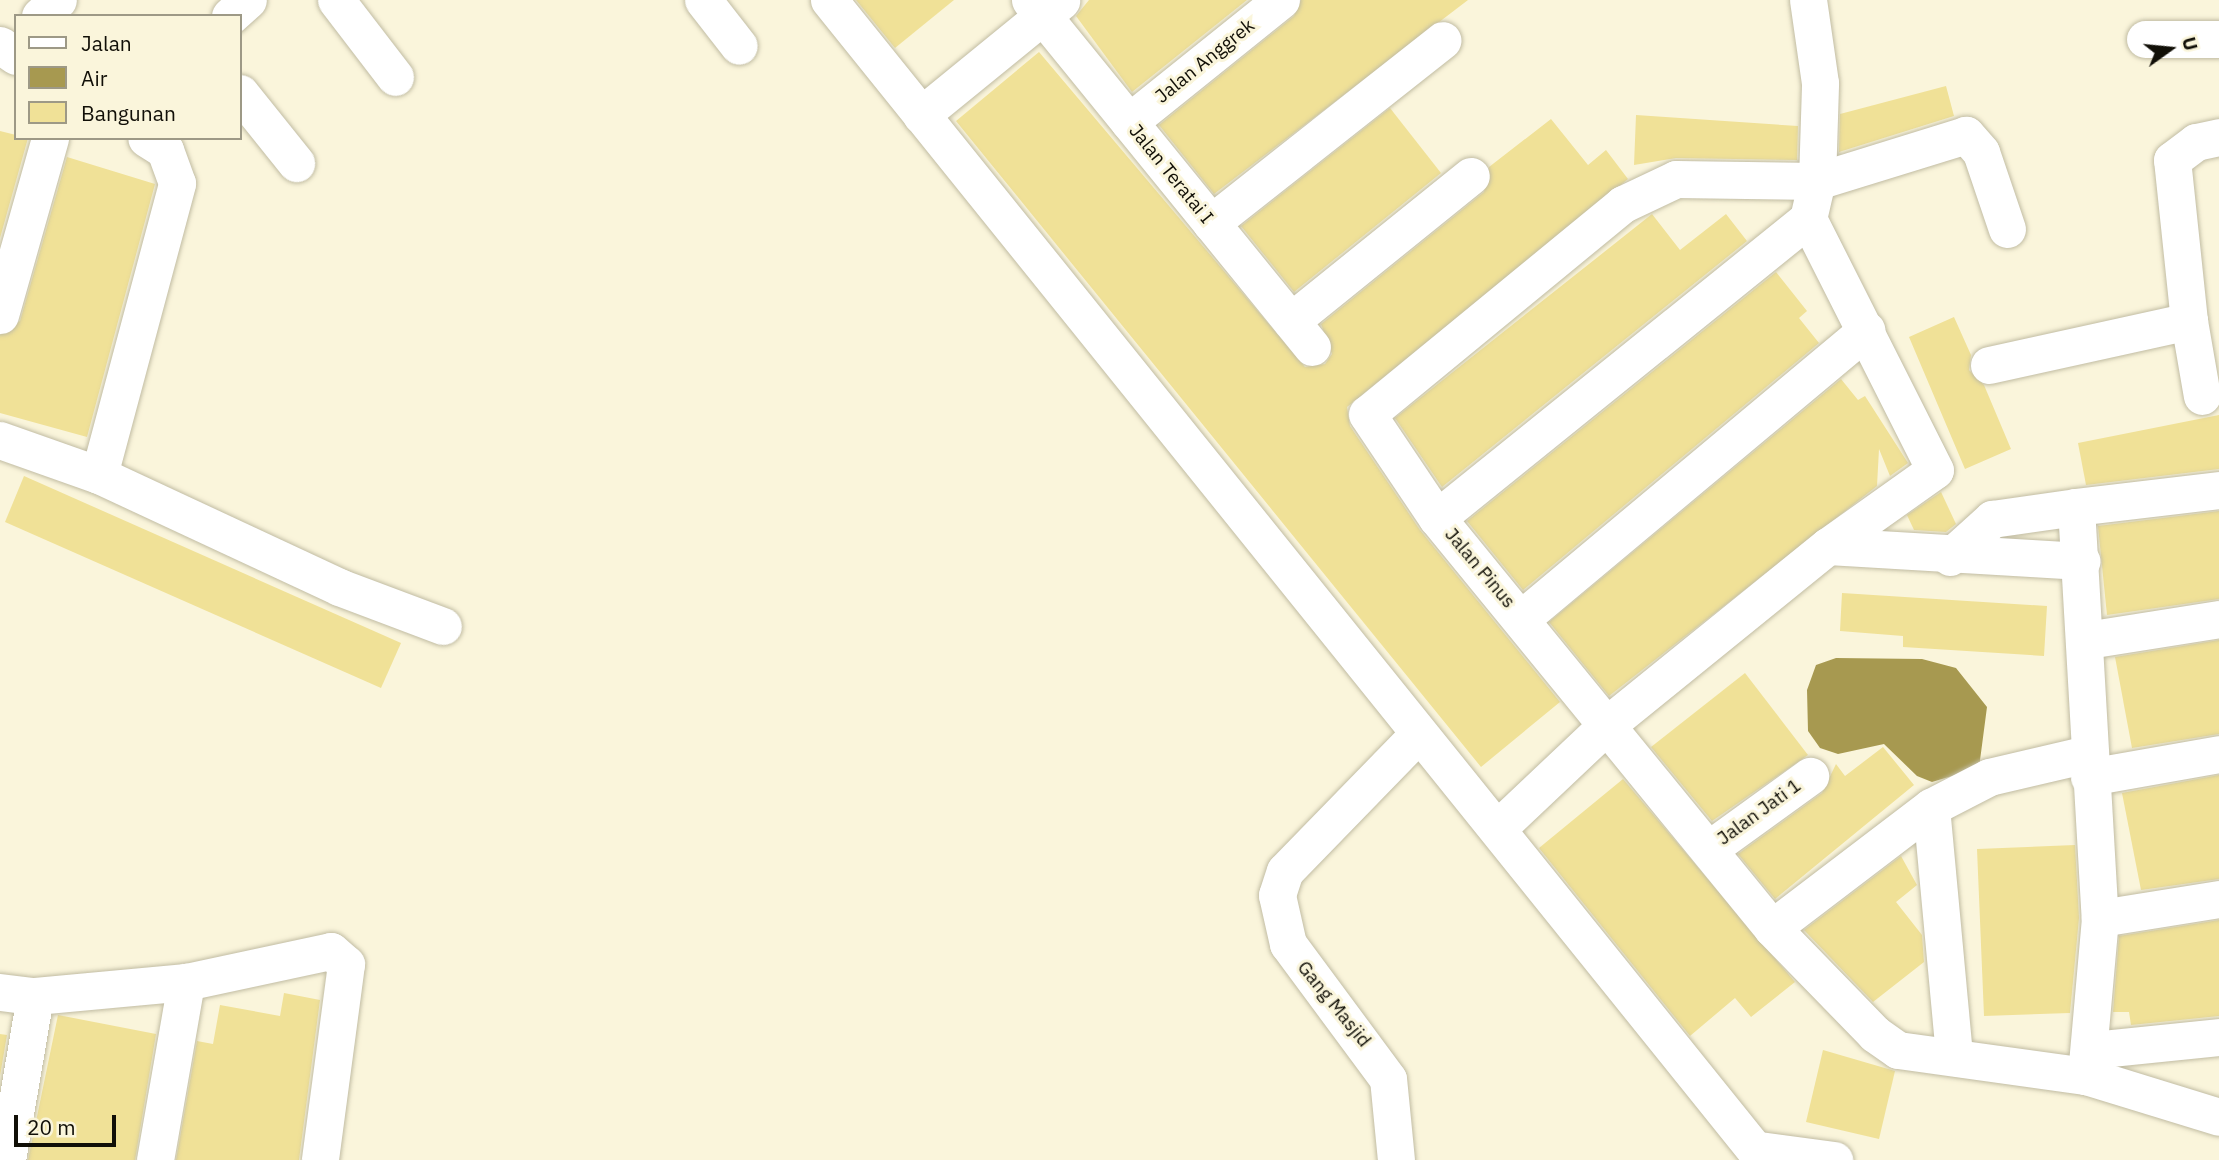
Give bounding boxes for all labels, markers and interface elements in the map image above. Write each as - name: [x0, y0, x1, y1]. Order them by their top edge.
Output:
- legend: [14, 14, 242, 140]
- street label: Jalan Anggrek: [1151, 14, 1259, 108]
- north arrow: [2135, 14, 2205, 84]
- text: Jalan: [81, 29, 132, 57]
- text: U: [2177, 34, 2204, 53]
- text: Air: [81, 64, 107, 92]
- text: Bangunan: [81, 99, 176, 127]
- street label: Jalan Teratai I: [1124, 120, 1218, 228]
- street label: Jalan Pinus: [1440, 523, 1520, 613]
- street label: Jalan Jati 1: [1713, 774, 1805, 850]
- street label: Gang Masjid: [1292, 956, 1376, 1052]
- scale bar: [18, 1100, 119, 1144]
- text: 20 m: [27, 1113, 76, 1141]

